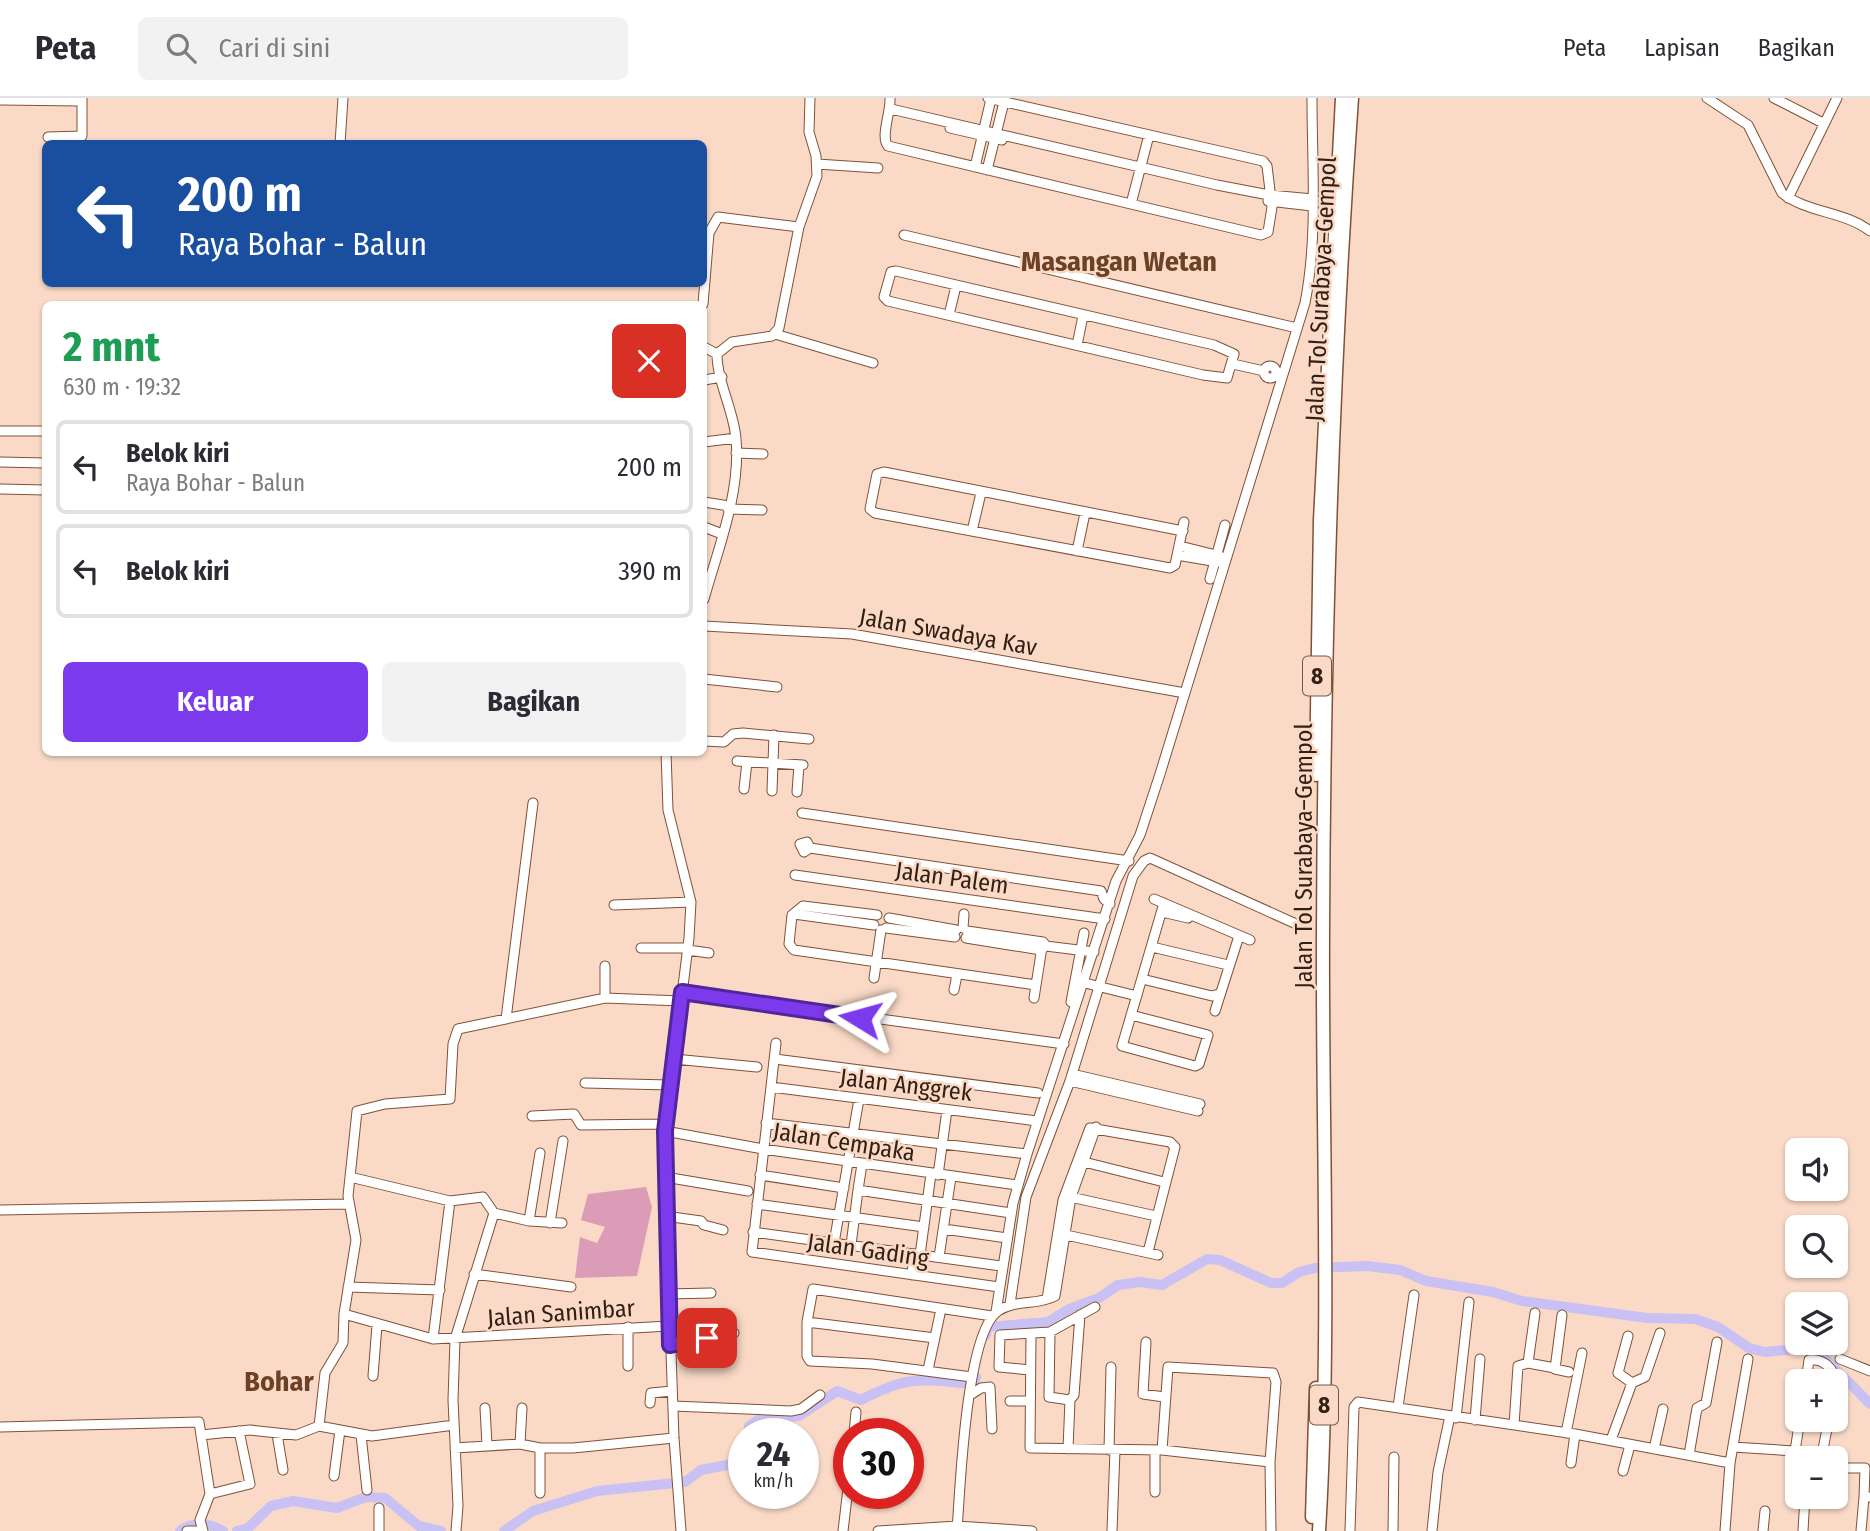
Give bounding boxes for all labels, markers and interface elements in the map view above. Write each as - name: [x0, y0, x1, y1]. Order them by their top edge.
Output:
- search box: [138, 17, 628, 80]
- text: Peta: [35, 28, 96, 68]
- icon: search: [162, 29, 200, 67]
- text: Cari di sini: [218, 33, 330, 64]
- text: Peta: [1563, 34, 1606, 62]
- text: Lapisan: [1644, 34, 1720, 62]
- text: Bagikan: [1758, 34, 1835, 62]
- street label: Jalan Tol Surabaya–Gempol: [1300, 156, 1342, 422]
- text: 200 m: [178, 165, 302, 224]
- icon: left: [63, 168, 154, 259]
- text: Raya Bohar - Balun: [178, 225, 427, 263]
- district label: Masangan Wetan: [1021, 245, 1217, 278]
- text: 2 mnt: [63, 322, 160, 372]
- button: close: [612, 324, 686, 398]
- text: 630 m · 19:32: [63, 373, 181, 401]
- text: Belok kiri: [126, 438, 229, 469]
- icon: left: [67, 448, 105, 486]
- text: 200 m: [617, 452, 682, 483]
- text: Raya Bohar - Balun: [126, 469, 305, 497]
- icon: left: [67, 552, 105, 590]
- text: Belok kiri: [126, 556, 229, 587]
- text: 390 m: [618, 556, 682, 587]
- street label: Jalan Swadaya Kav: [857, 603, 1039, 661]
- road number: 8: [1303, 656, 1331, 696]
- button: Keluar: [63, 662, 368, 742]
- button: Bagikan: [382, 662, 686, 742]
- street label: Jalan Tol Surabaya–Gempol: [1290, 723, 1318, 989]
- street label: Jalan Palem: [894, 856, 1010, 900]
- position arrow: [823, 981, 897, 1055]
- street label: Jalan Anggrek: [838, 1063, 974, 1107]
- street label: Jalan Cempaka: [771, 1117, 917, 1167]
- map controls: [1785, 1138, 1848, 1509]
- button: sound: [1785, 1138, 1848, 1201]
- button: search: [1785, 1215, 1848, 1278]
- street label: Jalan Gading: [805, 1228, 931, 1273]
- button: layers: [1785, 1292, 1848, 1355]
- street label: Jalan Sanimbar: [486, 1294, 636, 1332]
- pin: [677, 1308, 737, 1368]
- icon: arrive: [688, 1319, 726, 1357]
- district label: Bohar: [244, 1365, 314, 1398]
- button: +: [1785, 1369, 1848, 1432]
- road number: 8: [1310, 1386, 1338, 1424]
- speed limit sign: 30: [833, 1418, 924, 1509]
- text: 24: [757, 1433, 790, 1475]
- button: −: [1785, 1446, 1848, 1509]
- text: km/h: [753, 1470, 794, 1492]

